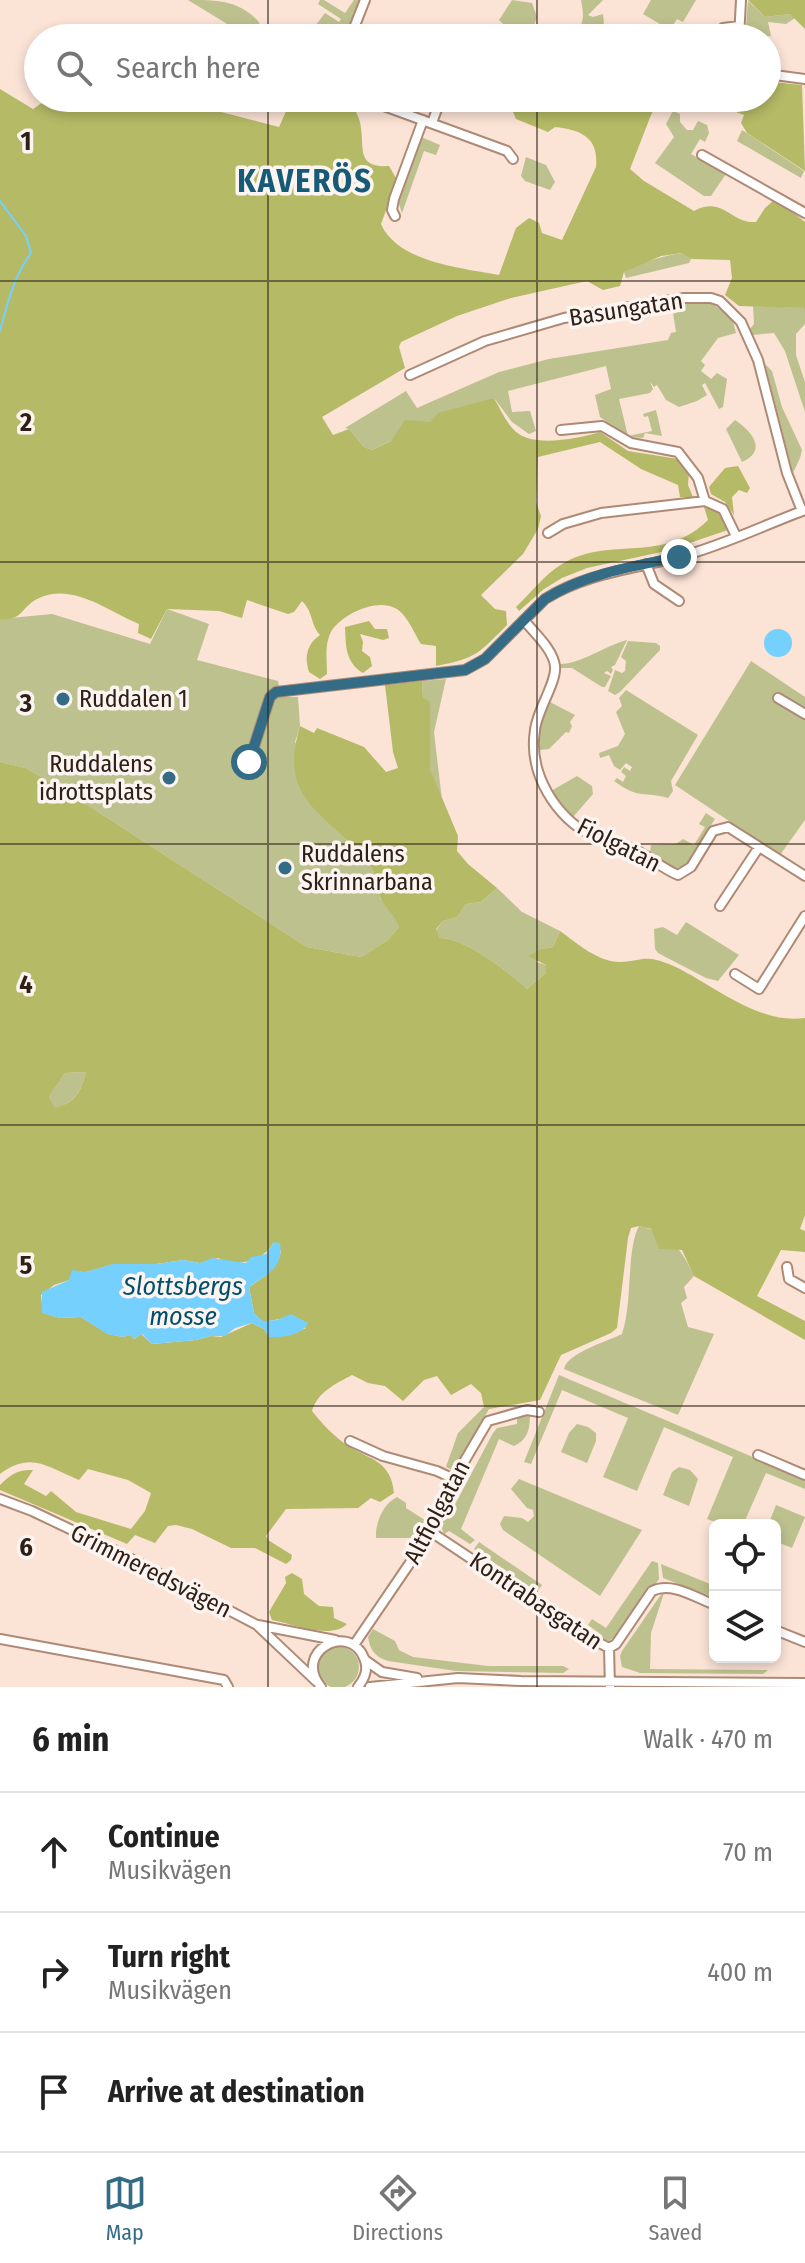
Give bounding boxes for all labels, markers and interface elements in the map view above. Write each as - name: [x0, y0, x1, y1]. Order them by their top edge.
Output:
- search box: [24, 24, 781, 112]
- icon: search: [52, 46, 96, 90]
- text: Search here: [116, 50, 261, 86]
- text: 1: [21, 126, 32, 157]
- district label: KAVERÖS: [237, 161, 373, 200]
- street label: Basungatan: [567, 286, 685, 332]
- text: 2: [19, 407, 32, 438]
- route end: [661, 539, 697, 575]
- place label: Ruddalen 1: [79, 685, 188, 713]
- text: 3: [19, 688, 32, 719]
- marker: Ruddalen 1: [54, 690, 72, 708]
- route start: [231, 744, 267, 780]
- place label: Ruddalens idrottsplats: [39, 750, 153, 806]
- marker: Ruddalens idrottsplats: [160, 769, 178, 787]
- street label: Fiolgatan: [573, 812, 665, 878]
- place label: Ruddalens Skrinnarbana: [301, 840, 433, 896]
- marker: Ruddalens Skrinnarbana: [276, 859, 294, 877]
- text: 4: [19, 969, 33, 1000]
- text: 5: [20, 1250, 33, 1281]
- water label: Slottsbergs mosse: [122, 1271, 243, 1332]
- street label: Altfiolgatan: [398, 1456, 476, 1568]
- street label: Grimmeredsvägen: [66, 1518, 236, 1624]
- map controls: [709, 1519, 781, 1663]
- button: locate: [709, 1519, 781, 1591]
- text: 6: [19, 1532, 33, 1563]
- street label: Kontrabasgatan: [464, 1546, 608, 1656]
- button: layers: [709, 1591, 781, 1663]
- text: 6 min: [32, 1719, 109, 1760]
- text: Walk · 470 m: [643, 1724, 773, 1755]
- text: Continue: [108, 1819, 220, 1855]
- icon: ahead: [32, 1830, 76, 1874]
- text: 70 m: [723, 1837, 773, 1868]
- text: Musikvägen: [108, 1855, 232, 1886]
- text: Turn right: [108, 1939, 230, 1975]
- icon: right: [32, 1950, 76, 1994]
- text: 400 m: [707, 1957, 773, 1988]
- text: Musikvägen: [108, 1975, 232, 2006]
- icon: arrive: [32, 2070, 76, 2114]
- text: Arrive at destination: [108, 2074, 365, 2110]
- tab: Map: [103, 2171, 147, 2246]
- tab: Directions: [352, 2171, 443, 2246]
- tab: Saved: [649, 2171, 702, 2246]

